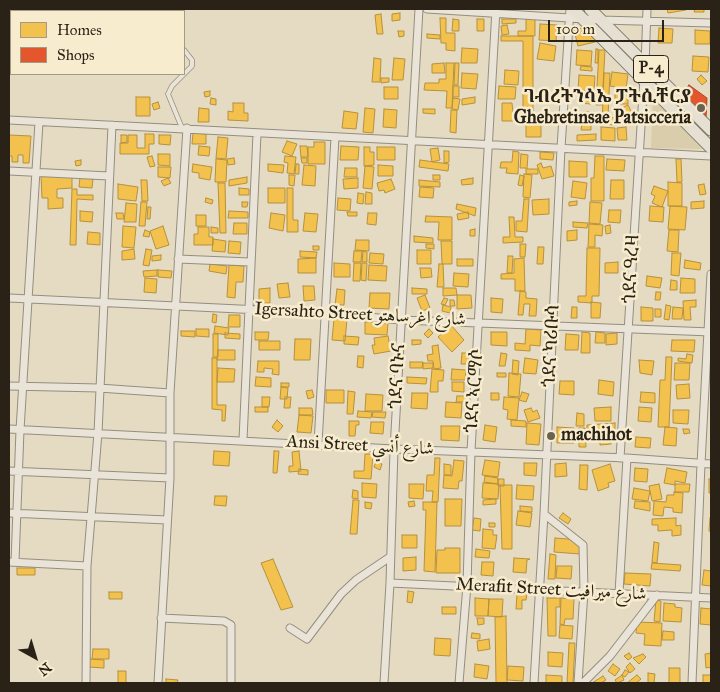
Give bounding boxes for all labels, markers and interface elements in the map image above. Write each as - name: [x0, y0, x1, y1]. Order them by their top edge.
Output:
- legend: [10, 10, 185, 75]
- scale bar: [550, 10, 666, 42]
- text: 100 m: [556, 20, 595, 38]
- text: Homes: [57, 21, 102, 39]
- text: Shops: [57, 46, 95, 64]
- road number: P-4: [634, 56, 668, 82]
- place label: ገብረትንሳኤ ፓትሲቸርያ Ghebretinsae Patsicceria: [514, 87, 691, 130]
- marker: ገብረትንሳኤ ፓትሲቸርያ Ghebretinsae Patsicceria: [695, 102, 707, 114]
- street label: ጎደና ዓረዛ: [619, 234, 645, 304]
- street label: Igersahto Street شارع اغرساهتو: [254, 299, 466, 331]
- street label: ጎደና ካሪቡሳ: [539, 304, 565, 388]
- street label: ጎደና ባኑና: [385, 342, 411, 410]
- street label: ጎደና ኣርማሶ: [461, 348, 489, 434]
- place label: machihot: [561, 425, 632, 447]
- marker: machihot: [545, 430, 557, 442]
- street label: Ansi Street شارع أنسي: [286, 431, 434, 461]
- street label: Merafit Street شارع ميرافيت: [455, 574, 647, 606]
- north arrow: [10, 632, 60, 682]
- text: N: [35, 659, 55, 679]

